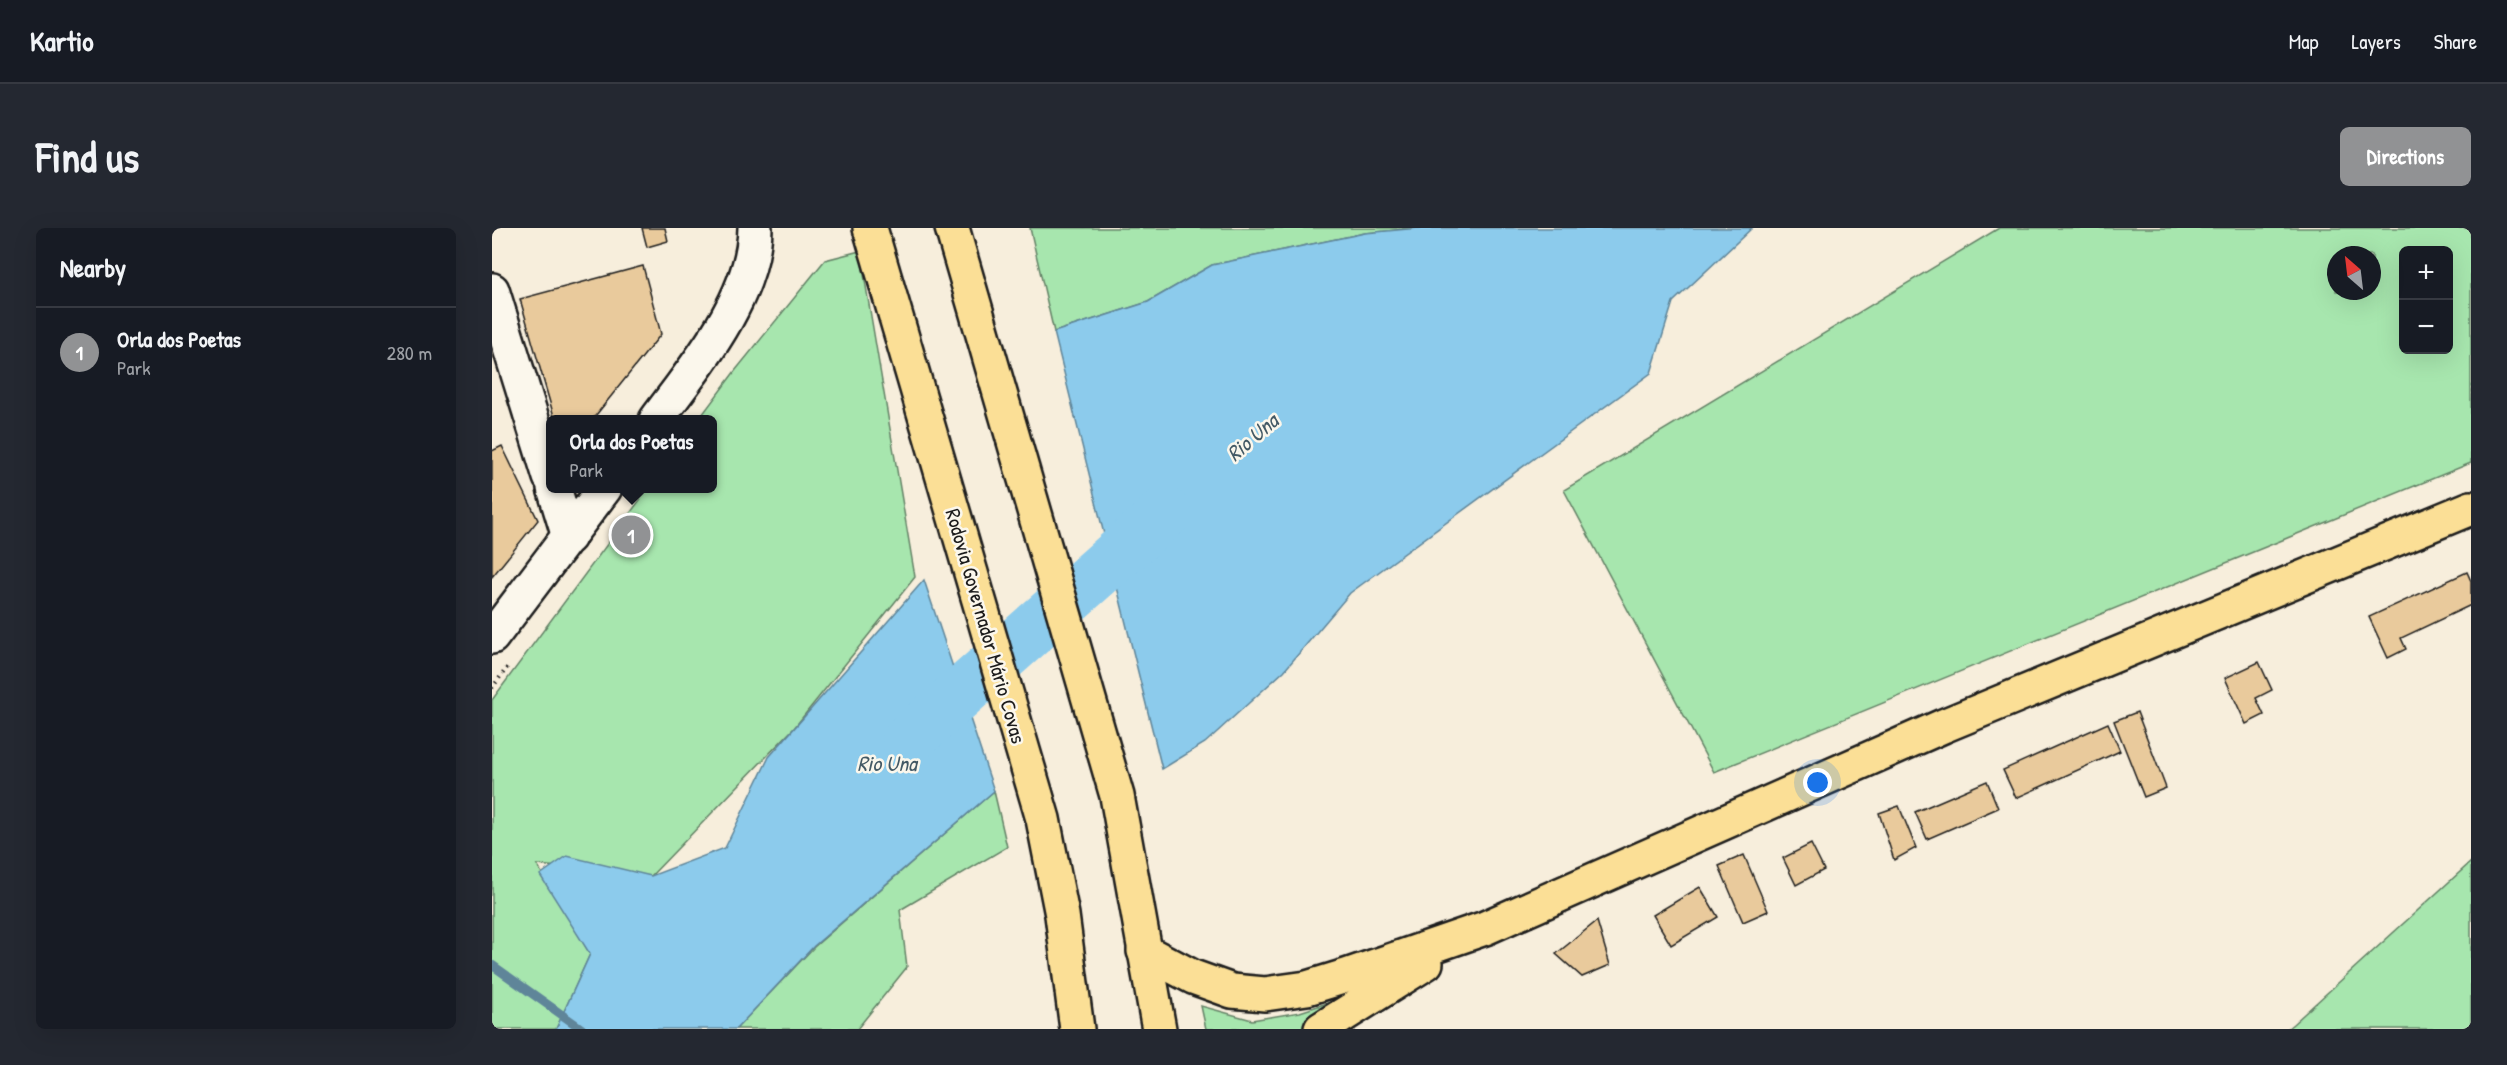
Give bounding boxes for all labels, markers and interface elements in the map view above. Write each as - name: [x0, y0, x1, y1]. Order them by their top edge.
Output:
- text: Kartio: [30, 22, 94, 60]
- text: Map: [2289, 27, 2318, 56]
- text: Layers: [2351, 27, 2401, 56]
- text: Share: [2434, 27, 2477, 56]
- button: Directions: [2340, 127, 2471, 186]
- text: Find us: [36, 128, 139, 185]
- north arrow: [2327, 246, 2381, 300]
- map controls: [2399, 246, 2453, 354]
- button: +: [2399, 246, 2453, 300]
- text: Nearby: [60, 250, 126, 285]
- button: −: [2399, 300, 2453, 354]
- text: Orla dos Poetas: [117, 324, 241, 354]
- text: 1: [76, 339, 83, 366]
- text: 280 m: [387, 339, 432, 366]
- text: Park: [117, 354, 150, 381]
- water label: Rio Una: [1220, 405, 1286, 468]
- popup: [546, 415, 717, 493]
- text: Orla dos Poetas: [569, 426, 694, 456]
- text: Park: [569, 456, 603, 483]
- street label: Rodovia Governador Mário Covas: [939, 505, 1033, 747]
- pin: 1: [612, 512, 650, 558]
- water label: Rio Una: [857, 748, 919, 778]
- your location: [1803, 768, 1832, 797]

